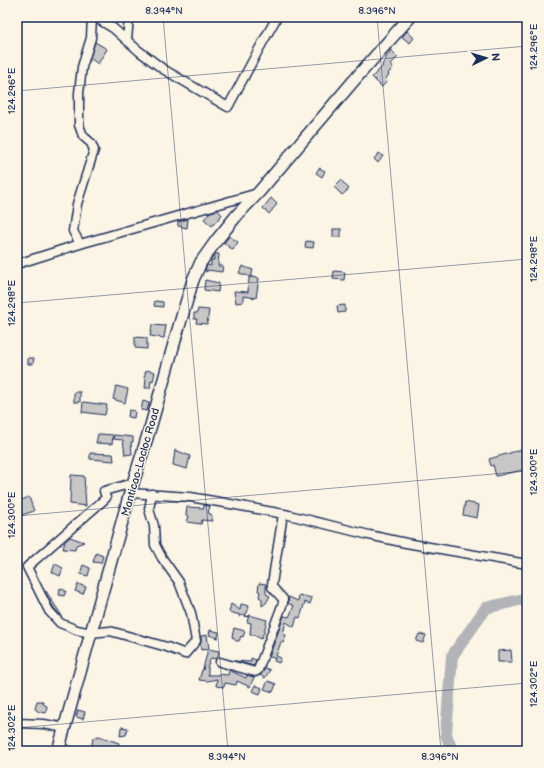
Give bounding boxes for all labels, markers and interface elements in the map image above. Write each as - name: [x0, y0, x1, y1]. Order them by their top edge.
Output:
- text: 8.394°N: [145, 5, 183, 17]
- text: 8.396°N: [358, 5, 396, 17]
- text: 124.296°E: [528, 23, 540, 70]
- north arrow: [466, 38, 506, 78]
- text: N: [489, 52, 502, 62]
- text: 124.296°E: [6, 67, 18, 114]
- text: 124.298°E: [528, 235, 540, 282]
- text: 124.298°E: [6, 279, 18, 326]
- street label: Manticao-Locloc Road: [119, 406, 162, 518]
- text: 124.300°E: [528, 448, 540, 495]
- text: 124.300°E: [6, 491, 18, 538]
- text: 124.302°E: [528, 660, 540, 707]
- text: 124.302°E: [6, 704, 18, 751]
- text: 8.394°N: [208, 751, 246, 763]
- text: 8.396°N: [421, 751, 459, 763]

